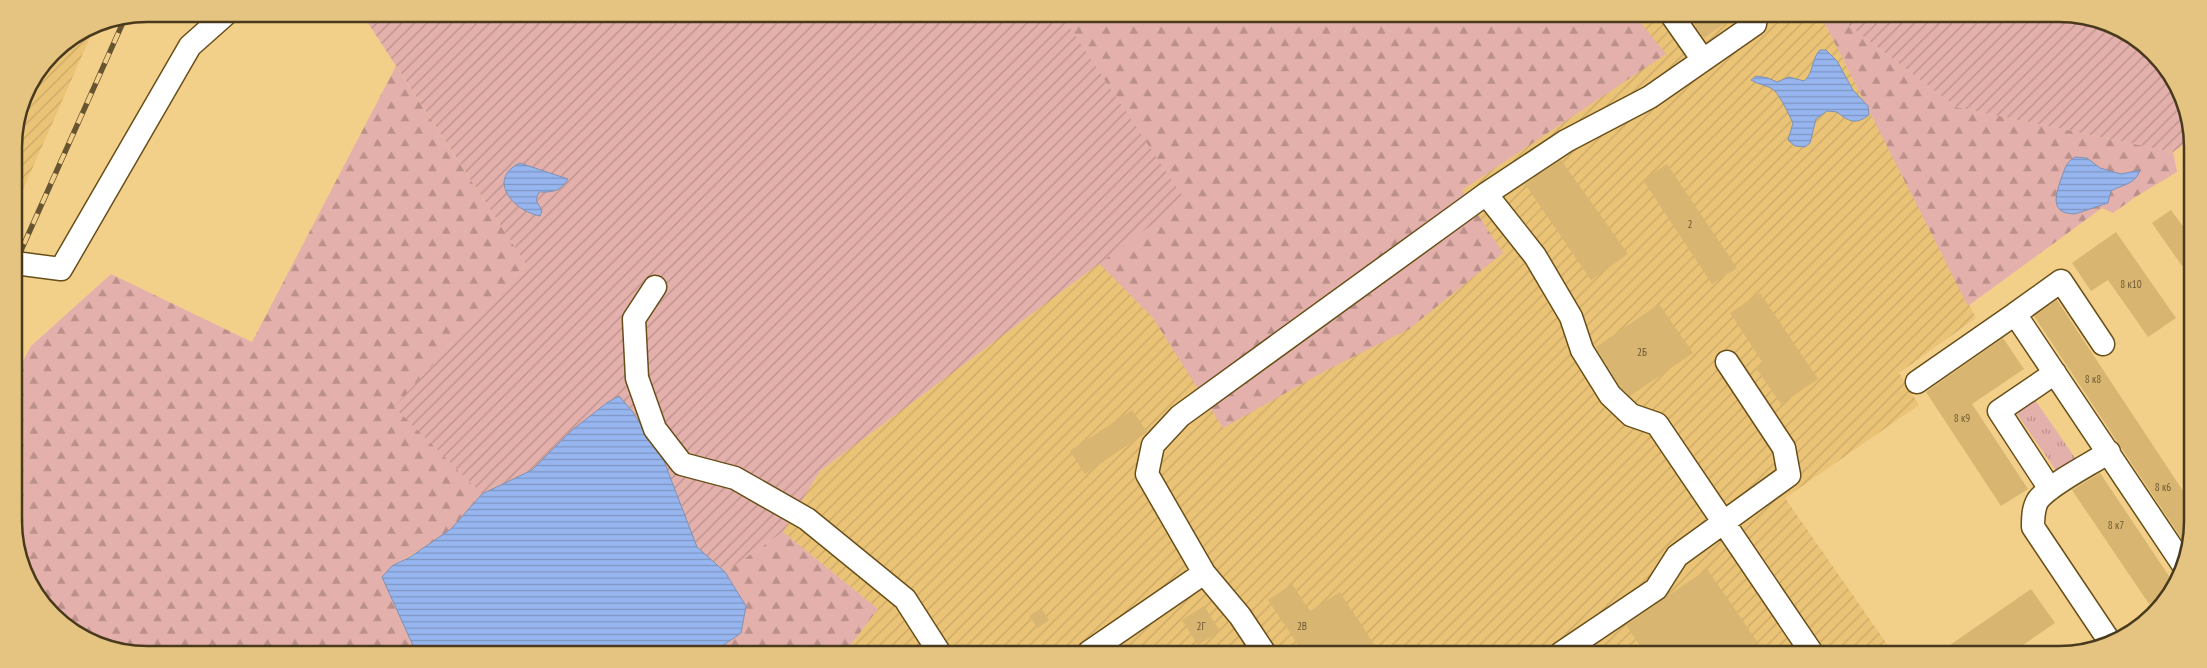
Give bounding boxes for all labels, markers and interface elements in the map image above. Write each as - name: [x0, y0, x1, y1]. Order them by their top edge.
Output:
- house number: 2: [1688, 217, 1693, 231]
- house number: 8 к10: [2120, 277, 2142, 291]
- house number: 2Б: [1637, 345, 1647, 359]
- house number: 8 к8: [2085, 372, 2101, 386]
- house number: 8 к9: [1954, 411, 1970, 425]
- house number: 8 к6: [2155, 480, 2171, 494]
- house number: 8 к7: [2108, 518, 2124, 532]
- house number: 2Г: [1197, 619, 1207, 633]
- house number: 2В: [1297, 619, 1307, 633]

